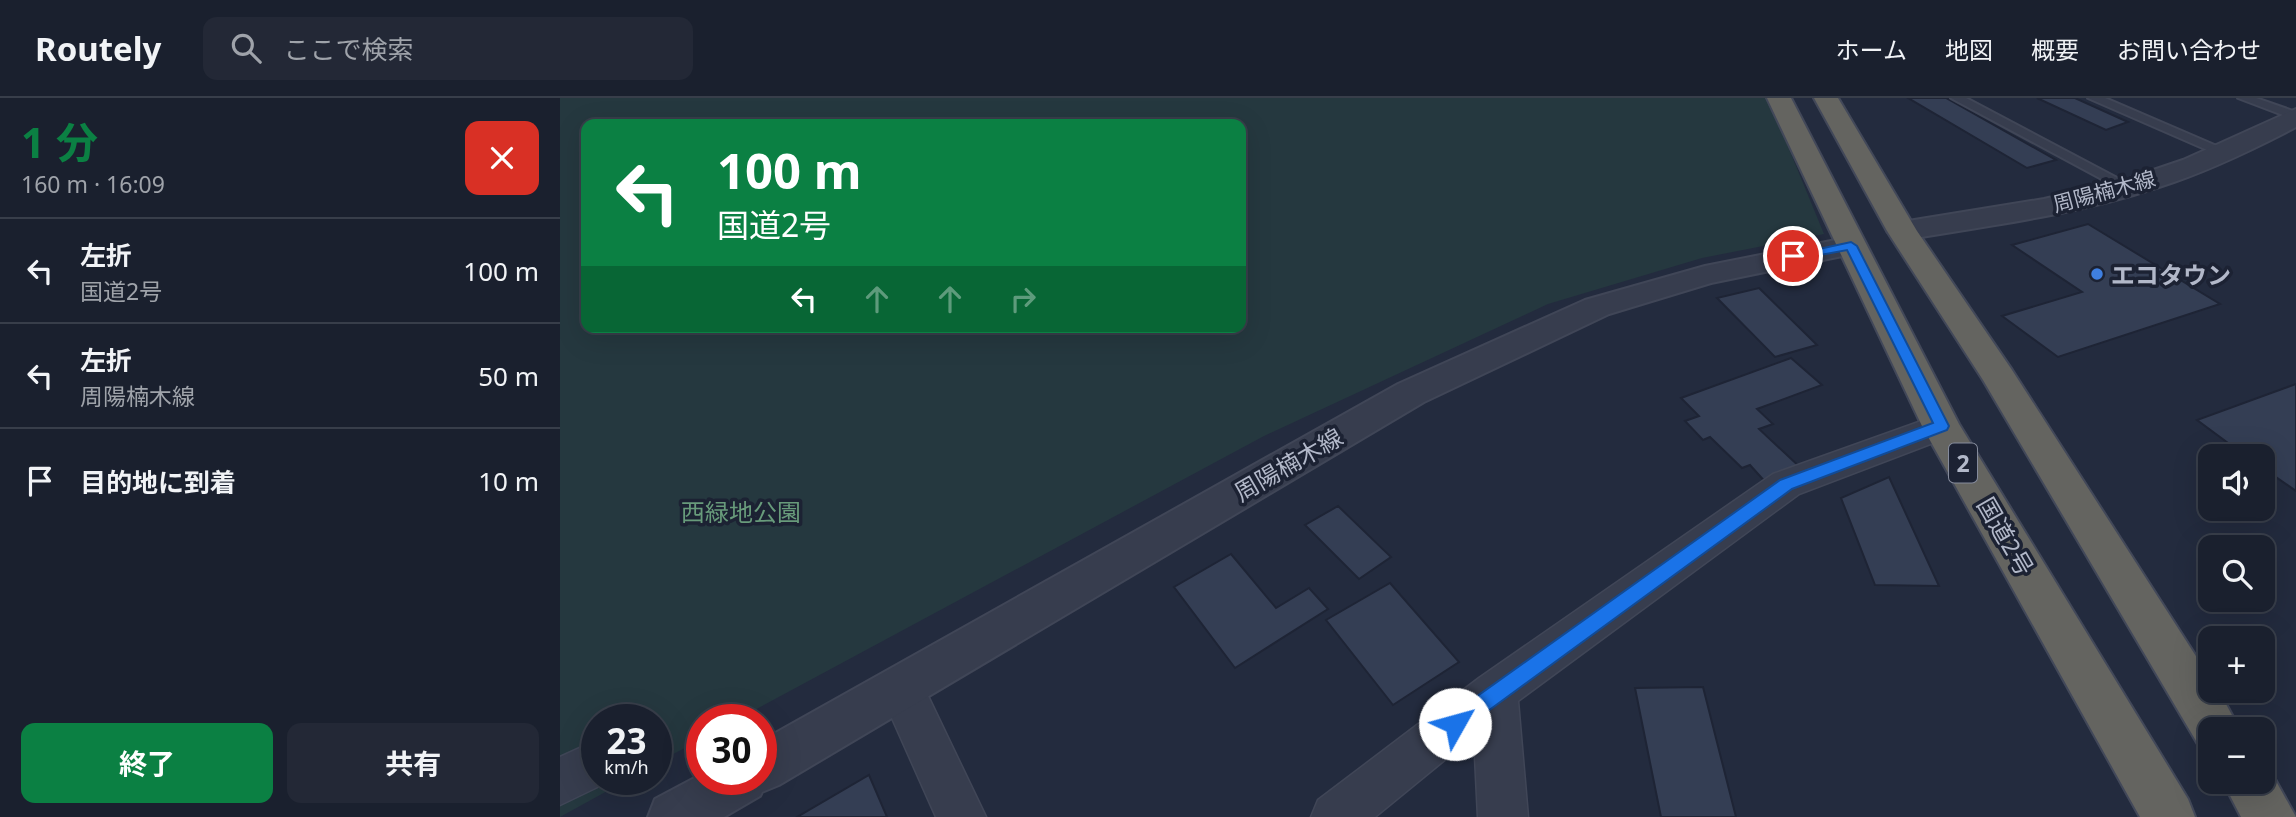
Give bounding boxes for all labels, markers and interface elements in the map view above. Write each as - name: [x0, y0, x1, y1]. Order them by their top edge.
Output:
- search box: [203, 17, 693, 80]
- text: Routely: [35, 26, 161, 71]
- icon: search: [227, 29, 265, 67]
- text: ここで検索: [283, 31, 413, 67]
- text: ホーム: [1836, 33, 1907, 66]
- text: 地図: [1945, 33, 1993, 66]
- text: 概要: [2031, 33, 2079, 66]
- text: お問い合わせ: [2117, 33, 2261, 66]
- text: 1 分: [21, 113, 98, 170]
- button: close: [465, 121, 539, 195]
- text: 100 m: [717, 137, 862, 203]
- icon: left: [602, 147, 693, 238]
- street label: 周陽楠木線: [2050, 164, 2158, 218]
- text: 160 m · 16:09: [21, 168, 165, 200]
- text: 国道2号: [717, 203, 831, 246]
- pin: [1763, 226, 1823, 286]
- text: 左折: [80, 237, 132, 273]
- icon: arrive: [1774, 237, 1812, 275]
- icon: left: [21, 252, 59, 290]
- text: 100 m: [463, 253, 539, 289]
- place label: エコタウン: [2111, 258, 2231, 291]
- marker: エコタウン: [2089, 266, 2105, 282]
- text: 国道2号: [80, 275, 162, 307]
- icon: left: [785, 280, 823, 318]
- icon: ahead: [858, 280, 896, 318]
- icon: ahead: [931, 280, 969, 318]
- icon: right: [1004, 280, 1042, 318]
- text: 左折: [80, 342, 132, 378]
- icon: left: [21, 357, 59, 395]
- text: 50 m: [478, 358, 539, 394]
- text: 周陽楠木線: [80, 380, 195, 412]
- street label: 周陽楠木線: [1228, 420, 1348, 508]
- road number: 2: [1949, 444, 1977, 482]
- map controls: [2198, 444, 2275, 794]
- button: sound: [2198, 444, 2275, 521]
- icon: arrive: [21, 462, 59, 500]
- text: 10 m: [478, 463, 539, 499]
- text: 目的地に到着: [80, 464, 236, 500]
- street label: 国道2号: [1970, 491, 2042, 581]
- park label: 西緑地公園: [681, 495, 801, 528]
- button: search: [2198, 535, 2275, 612]
- button: +: [2198, 626, 2275, 703]
- position arrow: [1418, 687, 1492, 761]
- speed limit sign: 30: [686, 704, 777, 795]
- text: 23: [606, 717, 647, 764]
- button: −: [2198, 717, 2275, 794]
- button: 終了: [21, 723, 273, 803]
- button: 共有: [287, 723, 539, 803]
- text: km/h: [604, 755, 649, 779]

